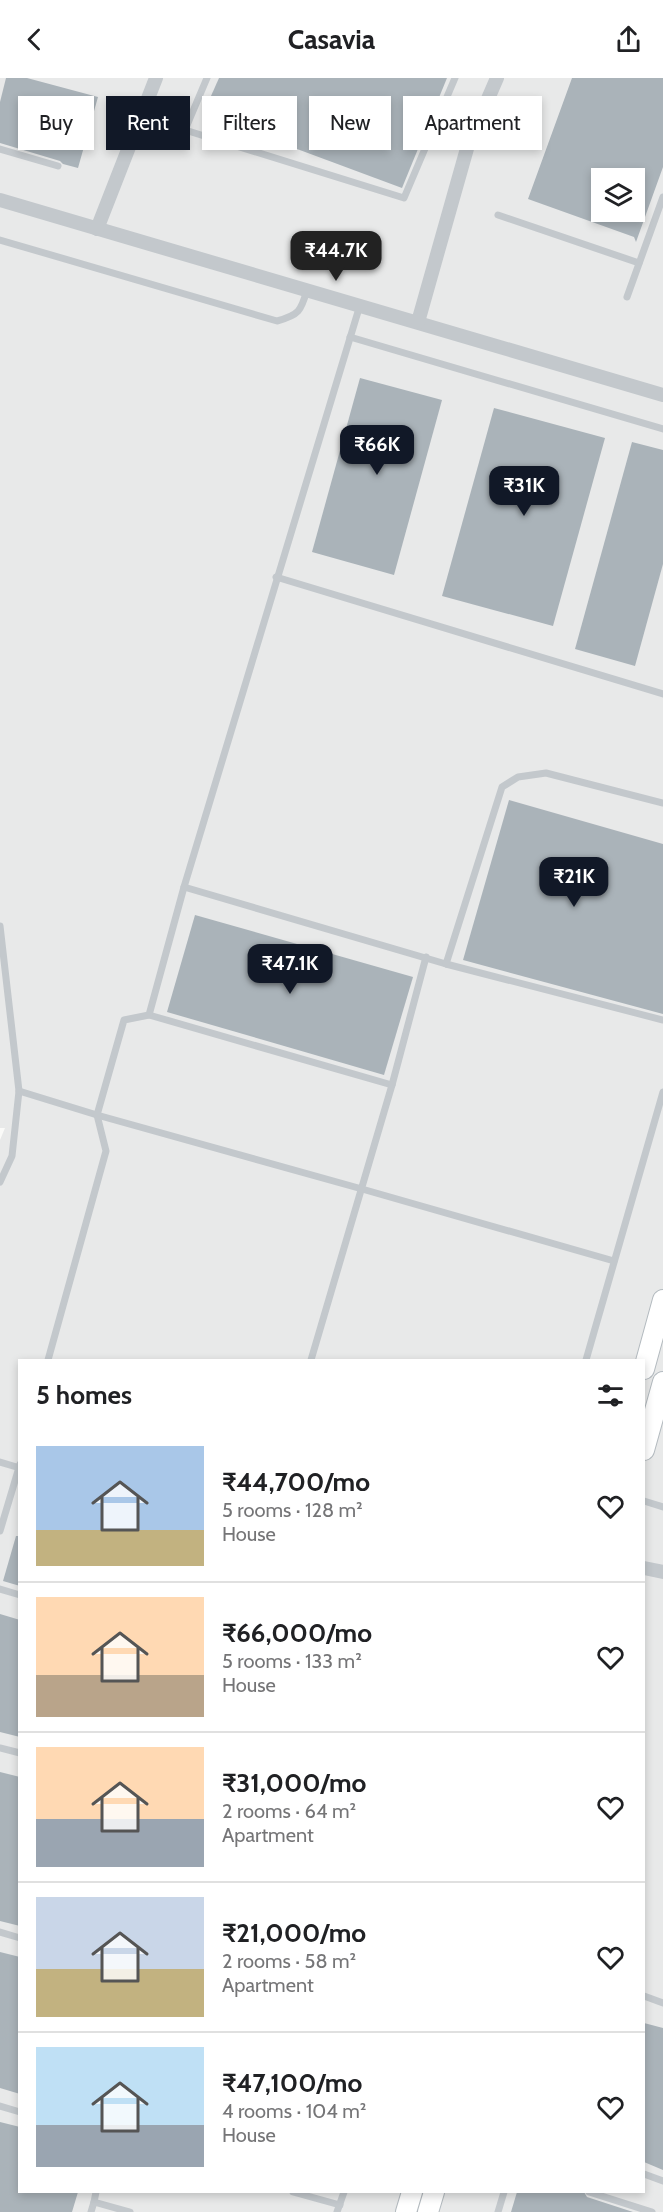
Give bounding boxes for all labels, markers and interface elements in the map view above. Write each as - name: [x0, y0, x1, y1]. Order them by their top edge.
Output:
- icon: back: [18, 23, 51, 56]
- text: Casavia: [288, 23, 375, 56]
- icon: share: [612, 23, 645, 56]
- chip: Buy: [18, 96, 94, 150]
- chip: Rent: [106, 96, 190, 150]
- chip: Filters: [202, 96, 297, 150]
- chip: New: [309, 96, 391, 150]
- chip: Apartment: [403, 96, 542, 150]
- map controls: [591, 168, 645, 222]
- button: layers: [591, 168, 645, 222]
- pin: ₹44.7K: [287, 231, 385, 282]
- text: ₹44.7K: [305, 238, 367, 262]
- pin: ₹66K: [341, 425, 413, 476]
- text: ₹66K: [354, 432, 400, 456]
- pin: ₹31K: [488, 466, 560, 517]
- text: ₹31K: [503, 473, 545, 497]
- pin: ₹21K: [538, 857, 610, 908]
- text: ₹21K: [553, 864, 595, 888]
- pin: ₹47.1K: [241, 944, 339, 995]
- text: ₹47.1K: [262, 951, 318, 975]
- text: 5 homes: [36, 1379, 132, 1411]
- icon: filters: [594, 1379, 627, 1412]
- text: ₹44,700/mo: [222, 1466, 370, 1498]
- icon: home: [84, 1470, 156, 1542]
- icon: heart: [594, 1490, 627, 1523]
- text: 5 rooms · 128 m²: [222, 1498, 363, 1522]
- text: House: [222, 1522, 276, 1546]
- text: ₹66,000/mo: [222, 1617, 372, 1649]
- icon: home: [84, 1621, 156, 1693]
- icon: heart: [594, 1641, 627, 1674]
- text: 5 rooms · 133 m²: [222, 1649, 362, 1673]
- text: House: [222, 1673, 276, 1697]
- text: ₹31,000/mo: [222, 1767, 366, 1799]
- icon: home: [84, 1771, 156, 1843]
- icon: heart: [594, 1791, 627, 1824]
- text: 2 rooms · 64 m²: [222, 1799, 356, 1823]
- text: Apartment: [222, 1823, 314, 1847]
- text: ₹21,000/mo: [222, 1917, 366, 1949]
- icon: home: [84, 1921, 156, 1993]
- icon: heart: [594, 1941, 627, 1974]
- text: 2 rooms · 58 m²: [222, 1949, 356, 1973]
- text: Apartment: [222, 1973, 314, 1997]
- text: ₹47,100/mo: [222, 2067, 362, 2099]
- icon: home: [84, 2071, 156, 2143]
- icon: heart: [594, 2091, 627, 2124]
- text: 4 rooms · 104 m²: [222, 2099, 366, 2123]
- text: House: [222, 2123, 276, 2147]

